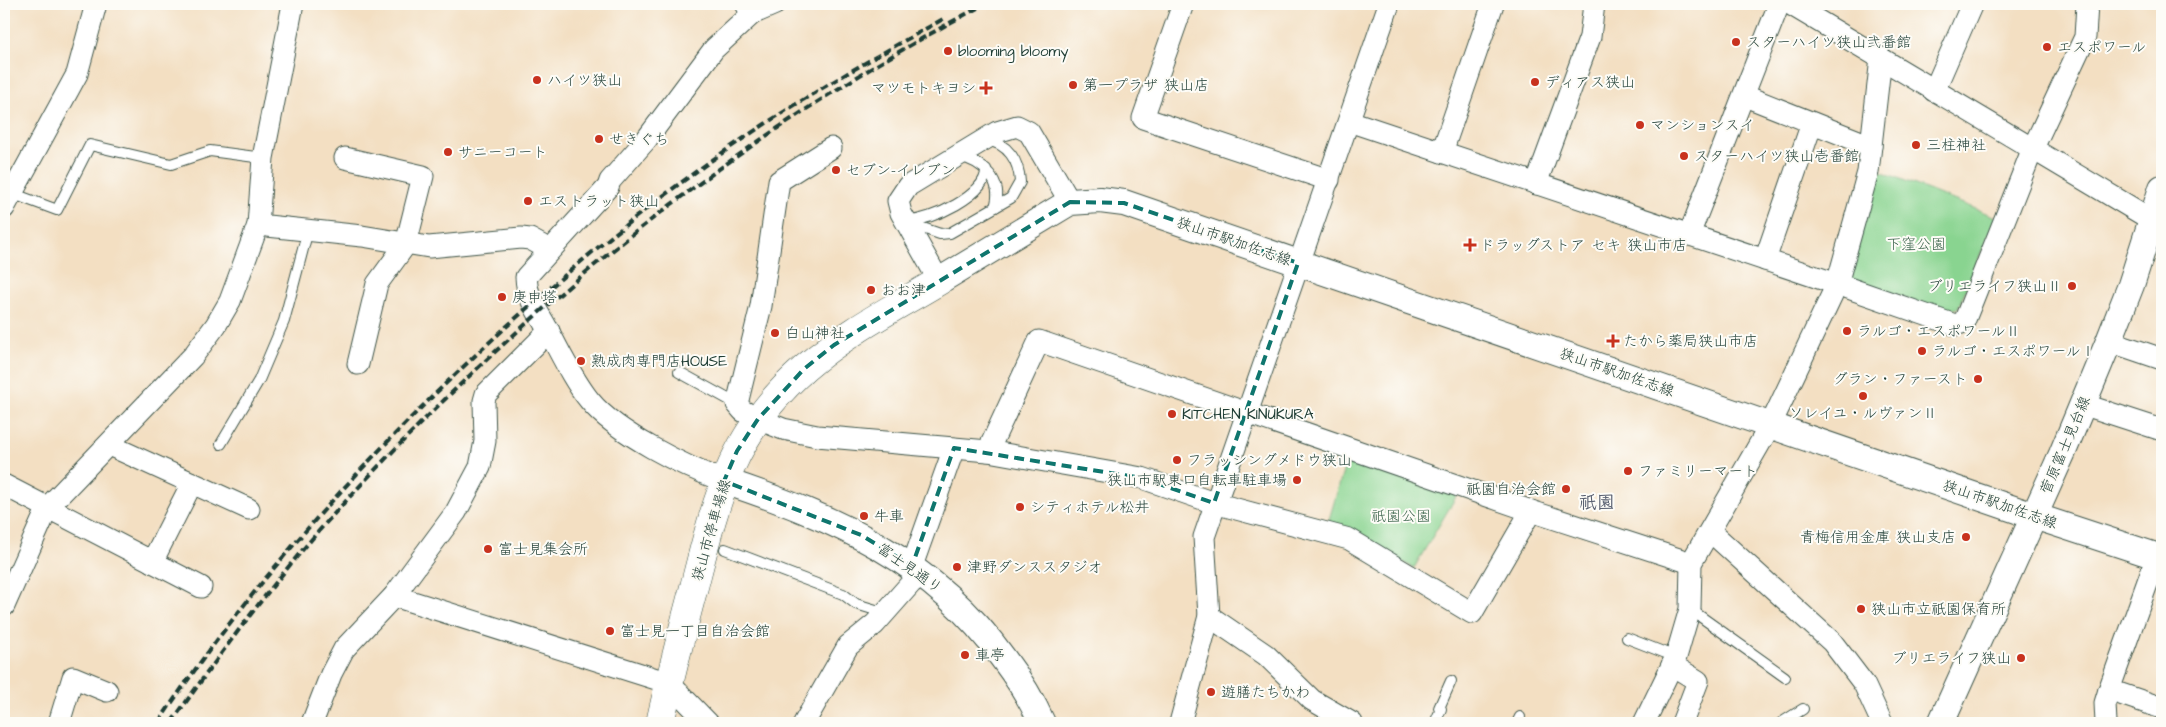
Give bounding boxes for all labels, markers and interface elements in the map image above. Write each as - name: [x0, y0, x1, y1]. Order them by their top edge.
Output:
- place label: スターハイツ狭山弐番館: [1746, 32, 1911, 53]
- marker: スターハイツ狭山弐番館: [1730, 36, 1742, 48]
- place label: エスポワール: [2057, 37, 2146, 58]
- place label: blooming bloomy: [958, 41, 1068, 63]
- marker: エスポワール: [2041, 41, 2053, 53]
- marker: blooming bloomy: [942, 45, 954, 57]
- place label: ハイツ狭山: [547, 70, 622, 91]
- place label: ディアス狭山: [1545, 72, 1635, 93]
- marker: ハイツ狭山: [531, 74, 543, 86]
- place label: 第一プラザ 狭山店: [1083, 75, 1209, 96]
- marker: ディアス狭山: [1529, 76, 1541, 88]
- place label: マツモトキヨシ: [871, 78, 976, 99]
- marker: 第一プラザ 狭山店: [1067, 79, 1079, 91]
- marker: マツモトキヨシ: [980, 82, 992, 94]
- place label: マンションスイ: [1650, 115, 1754, 136]
- marker: マンションスイ: [1634, 119, 1646, 131]
- place label: せきぐち: [609, 129, 669, 150]
- marker: せきぐち: [593, 133, 605, 145]
- place label: 三柱神社: [1926, 135, 1986, 156]
- marker: 三柱神社: [1910, 139, 1922, 151]
- place label: サニーコート: [458, 142, 548, 163]
- marker: サニーコート: [442, 146, 454, 158]
- place label: スターハイツ狭山壱番館: [1694, 146, 1859, 167]
- marker: スターハイツ狭山壱番館: [1678, 150, 1690, 162]
- place label: セブン-イレブン: [846, 160, 956, 181]
- marker: セブン-イレブン: [830, 164, 842, 176]
- place label: エストラット狭山: [538, 191, 659, 212]
- marker: エストラット狭山: [522, 195, 534, 207]
- street label: 狭山市駅加佐志線: [1174, 212, 1294, 271]
- park label: 下窪公園: [1886, 234, 1946, 255]
- place label: ドラッグストア セキ 狭山市店: [1480, 235, 1687, 256]
- marker: ドラッグストア セキ 狭山市店: [1464, 239, 1476, 251]
- place label: ブリエライフ狭山Ⅱ: [1928, 276, 2062, 297]
- place label: おお津: [881, 280, 926, 301]
- marker: ブリエライフ狭山Ⅱ: [2066, 280, 2078, 292]
- marker: おお津: [865, 284, 877, 296]
- place label: 庚申塔: [512, 287, 557, 308]
- marker: 庚申塔: [496, 291, 508, 303]
- place label: ラルゴ・エスポワールⅡ: [1857, 321, 2021, 342]
- place label: 白山神社: [785, 323, 845, 344]
- marker: ラルゴ・エスポワールⅡ: [1841, 325, 1853, 337]
- marker: 白山神社: [769, 327, 781, 339]
- place label: たから薬局狭山市店: [1623, 331, 1758, 352]
- marker: たから薬局狭山市店: [1607, 335, 1619, 347]
- place label: ラルゴ・エスポワールⅠ: [1932, 341, 2096, 362]
- street label: 狭山市駅加佐志線: [1557, 343, 1677, 402]
- marker: ラルゴ・エスポワールⅠ: [1916, 345, 1928, 357]
- place label: 熟成肉専門店HOUSE: [591, 351, 727, 372]
- marker: 熟成肉専門店HOUSE: [575, 355, 587, 367]
- place label: グラン・ファースト: [1833, 369, 1968, 390]
- marker: グラン・ファースト: [1972, 373, 1984, 385]
- marker: ソレイユ・ルヴァンⅡ: [1857, 390, 1869, 402]
- street label: 菅原富士見台線: [2035, 393, 2096, 498]
- place label: ソレイユ・ルヴァンⅡ: [1789, 403, 1937, 424]
- place label: KITCHEN KINUKURA: [1182, 404, 1314, 425]
- marker: KITCHEN KINUKURA: [1166, 408, 1178, 420]
- place label: フラッシングメドウ狭山: [1187, 450, 1352, 471]
- marker: フラッシングメドウ狭山: [1171, 454, 1183, 466]
- place label: ファミリーマート: [1638, 461, 1758, 482]
- marker: ファミリーマート: [1622, 465, 1634, 477]
- place label: 狭山市駅東口自転車駐車場: [1107, 470, 1287, 491]
- marker: 狭山市駅東口自転車駐車場: [1291, 474, 1303, 486]
- street label: 狭山市駅加佐志線: [1940, 475, 2060, 534]
- street label: 狭山市停車場線: [687, 477, 736, 584]
- place label: 祇園自治会館: [1466, 479, 1556, 500]
- marker: 祇園自治会館: [1560, 483, 1572, 495]
- district label: 祇園: [1579, 490, 1615, 515]
- place label: シティホテル松井: [1030, 497, 1149, 518]
- marker: シティホテル松井: [1014, 501, 1026, 513]
- place label: 牛車: [874, 506, 904, 527]
- park label: 祇園公園: [1371, 506, 1431, 527]
- marker: 牛車: [858, 510, 870, 522]
- place label: 青梅信用金庫 狭山支店: [1800, 527, 1956, 548]
- marker: 青梅信用金庫 狭山支店: [1960, 531, 1972, 543]
- street label: 富士見通り: [873, 538, 946, 599]
- place label: 富士見集会所: [498, 539, 588, 560]
- marker: 富士見集会所: [482, 543, 494, 555]
- place label: 津野ダンススタジオ: [967, 557, 1102, 578]
- marker: 津野ダンススタジオ: [951, 561, 963, 573]
- place label: 狭山市立祇園保育所: [1871, 599, 2006, 620]
- marker: 狭山市立祇園保育所: [1855, 603, 1867, 615]
- place label: 富士見一丁目自治会館: [620, 621, 770, 642]
- marker: 富士見一丁目自治会館: [604, 625, 616, 637]
- place label: 車亭: [975, 645, 1005, 666]
- place label: ブリエライフ狭山: [1892, 648, 2011, 669]
- marker: 車亭: [959, 649, 971, 661]
- marker: ブリエライフ狭山: [2015, 652, 2027, 664]
- place label: 遊膳たちかわ: [1221, 682, 1310, 703]
- marker: 遊膳たちかわ: [1205, 686, 1217, 698]

